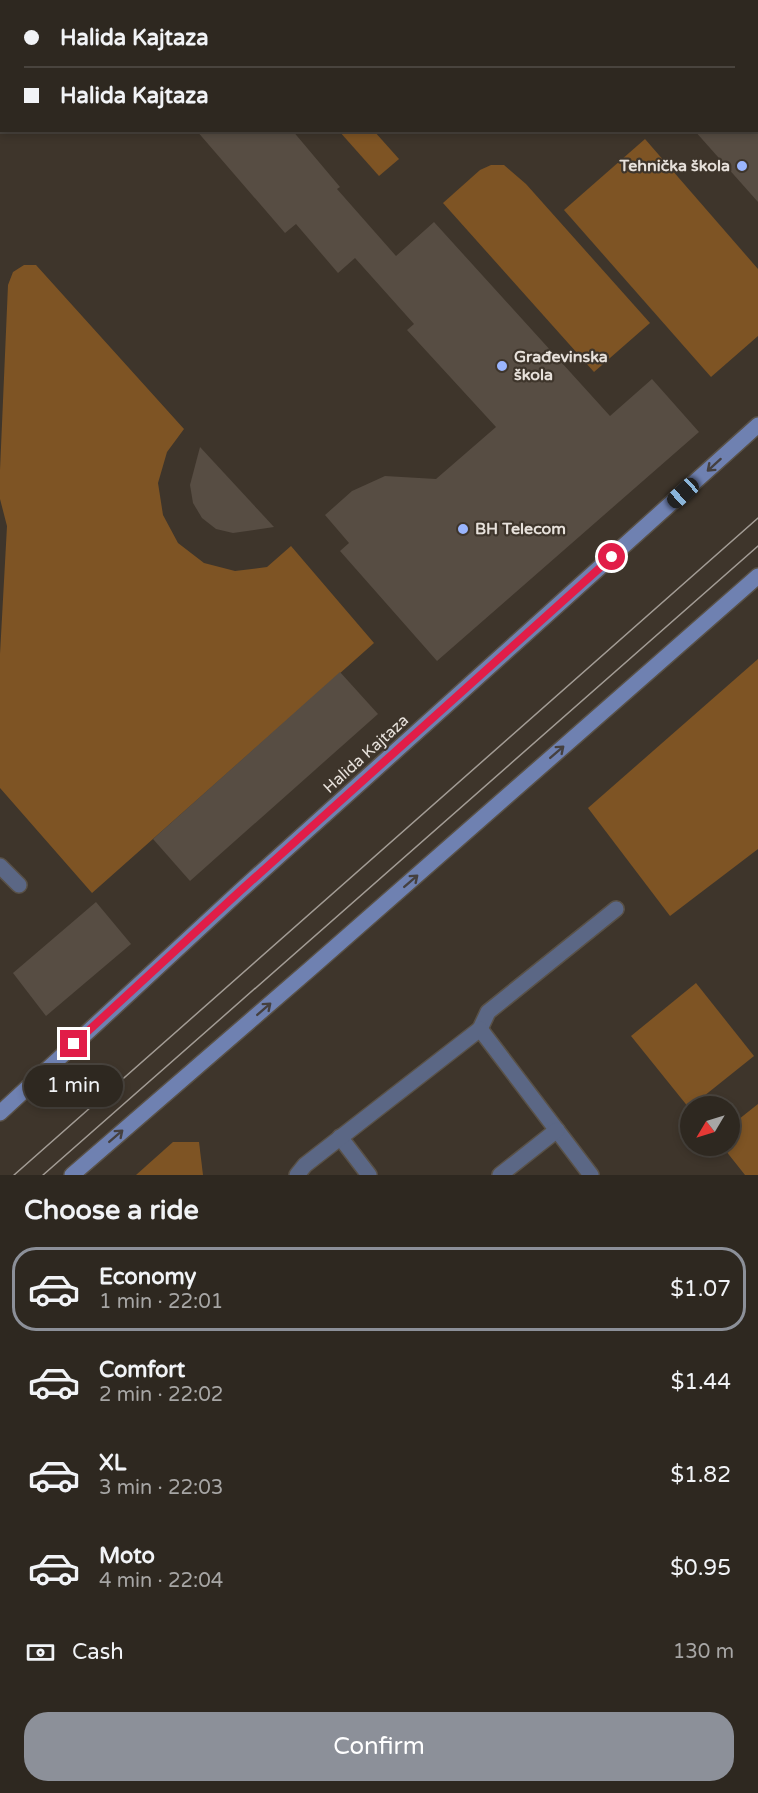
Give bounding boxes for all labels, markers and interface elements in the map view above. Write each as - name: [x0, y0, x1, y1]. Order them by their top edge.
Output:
- text: Halida Kajtaza: [60, 25, 209, 51]
- text: Halida Kajtaza: [60, 83, 209, 109]
- place label: Tehnička škola: [619, 156, 730, 176]
- marker: Tehnička škola: [735, 159, 749, 173]
- place label: Građevinska škola: [514, 347, 608, 385]
- marker: Građevinska škola: [495, 359, 509, 373]
- one-way arrow: [707, 458, 722, 472]
- car: [664, 474, 702, 512]
- place label: BH Telecom: [475, 519, 566, 539]
- marker: BH Telecom: [456, 522, 470, 536]
- route start: [598, 543, 625, 570]
- street label: Halida Kajtaza: [319, 710, 413, 798]
- one-way arrow: [550, 745, 565, 759]
- one-way arrow: [403, 874, 418, 888]
- one-way arrow: [256, 1002, 271, 1016]
- route end: [60, 1030, 87, 1057]
- callout: 1 min: [25, 1065, 124, 1107]
- text: 1 min: [47, 1074, 100, 1098]
- north arrow: [680, 1096, 740, 1156]
- map controls: [680, 1096, 740, 1156]
- one-way arrow: [108, 1129, 123, 1143]
- text: Choose a ride: [24, 1194, 199, 1227]
- icon: car: [27, 1262, 81, 1316]
- text: Economy: [99, 1264, 196, 1290]
- text: $1.07: [670, 1276, 731, 1302]
- text: 1 min · 22:01: [99, 1290, 223, 1314]
- icon: car: [27, 1355, 81, 1409]
- text: Comfort: [99, 1357, 185, 1383]
- text: $1.44: [671, 1369, 731, 1395]
- text: 2 min · 22:02: [99, 1383, 223, 1407]
- icon: car: [27, 1448, 81, 1502]
- text: XL: [99, 1450, 126, 1476]
- text: $1.82: [670, 1462, 731, 1488]
- text: 3 min · 22:03: [99, 1476, 223, 1500]
- icon: car: [27, 1541, 81, 1595]
- text: Moto: [99, 1543, 155, 1569]
- text: $0.95: [670, 1555, 731, 1581]
- text: 4 min · 22:04: [99, 1569, 223, 1593]
- icon: cash: [24, 1636, 57, 1669]
- text: Cash: [72, 1639, 124, 1665]
- text: 130 m: [673, 1640, 734, 1664]
- button: Confirm: [24, 1712, 734, 1781]

